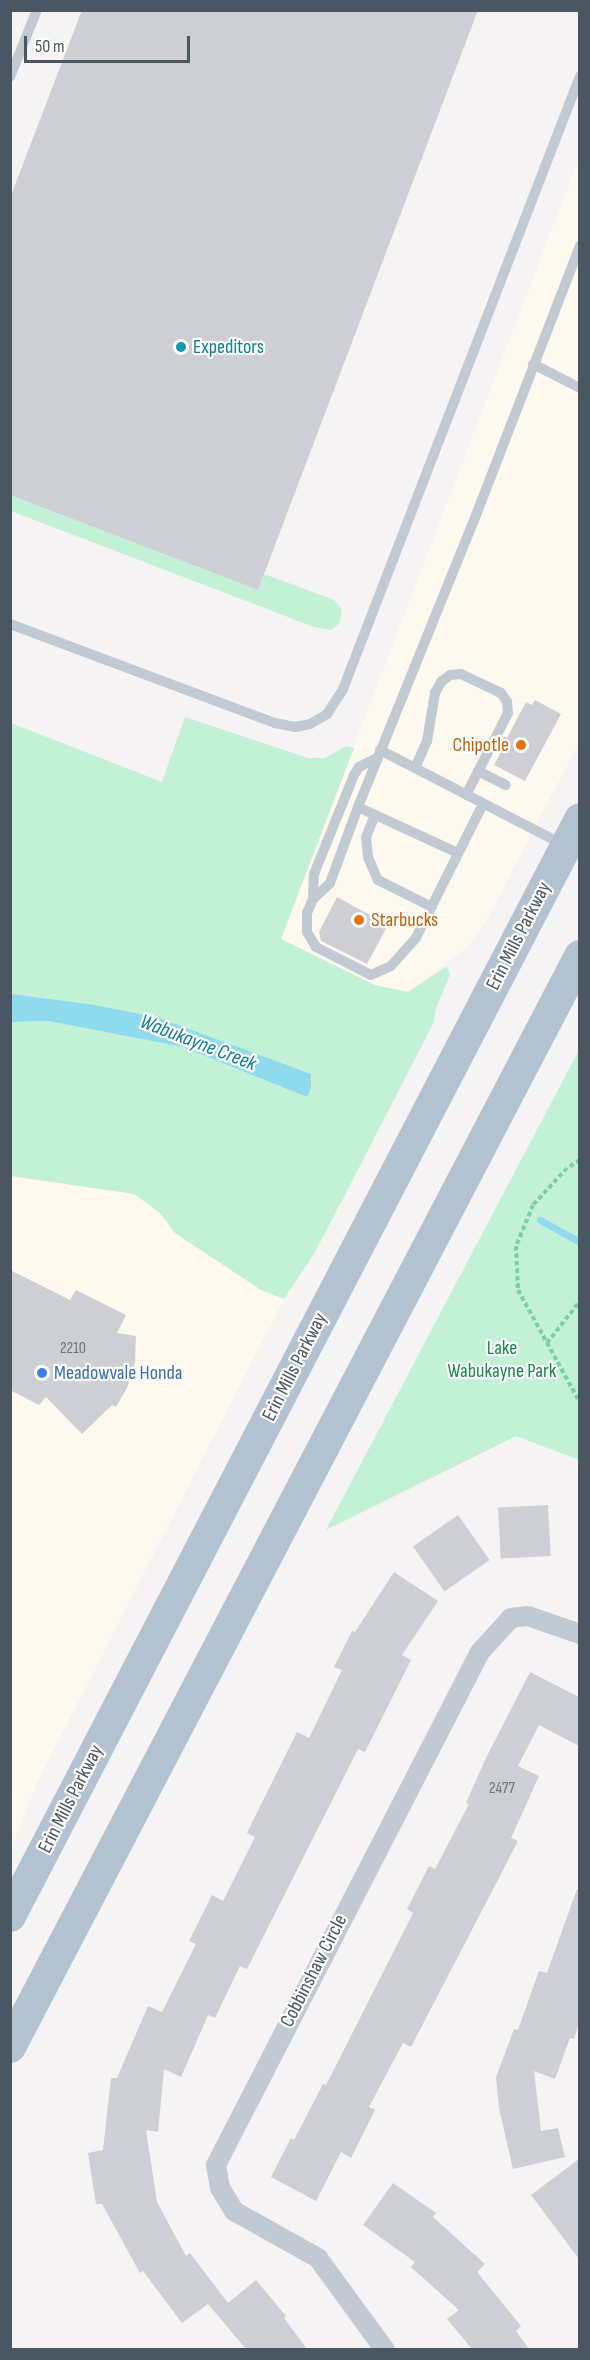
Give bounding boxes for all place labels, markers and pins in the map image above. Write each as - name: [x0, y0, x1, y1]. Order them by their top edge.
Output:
- place label: Expeditors: [193, 335, 264, 359]
- marker: Expeditors: [174, 340, 188, 354]
- place label: Chipotle: [453, 733, 509, 757]
- marker: Chipotle: [514, 738, 528, 752]
- place label: Starbucks: [371, 908, 438, 932]
- marker: Starbucks: [352, 913, 366, 927]
- place label: Meadowvale Honda: [54, 1361, 183, 1385]
- marker: Meadowvale Honda: [35, 1366, 49, 1380]

